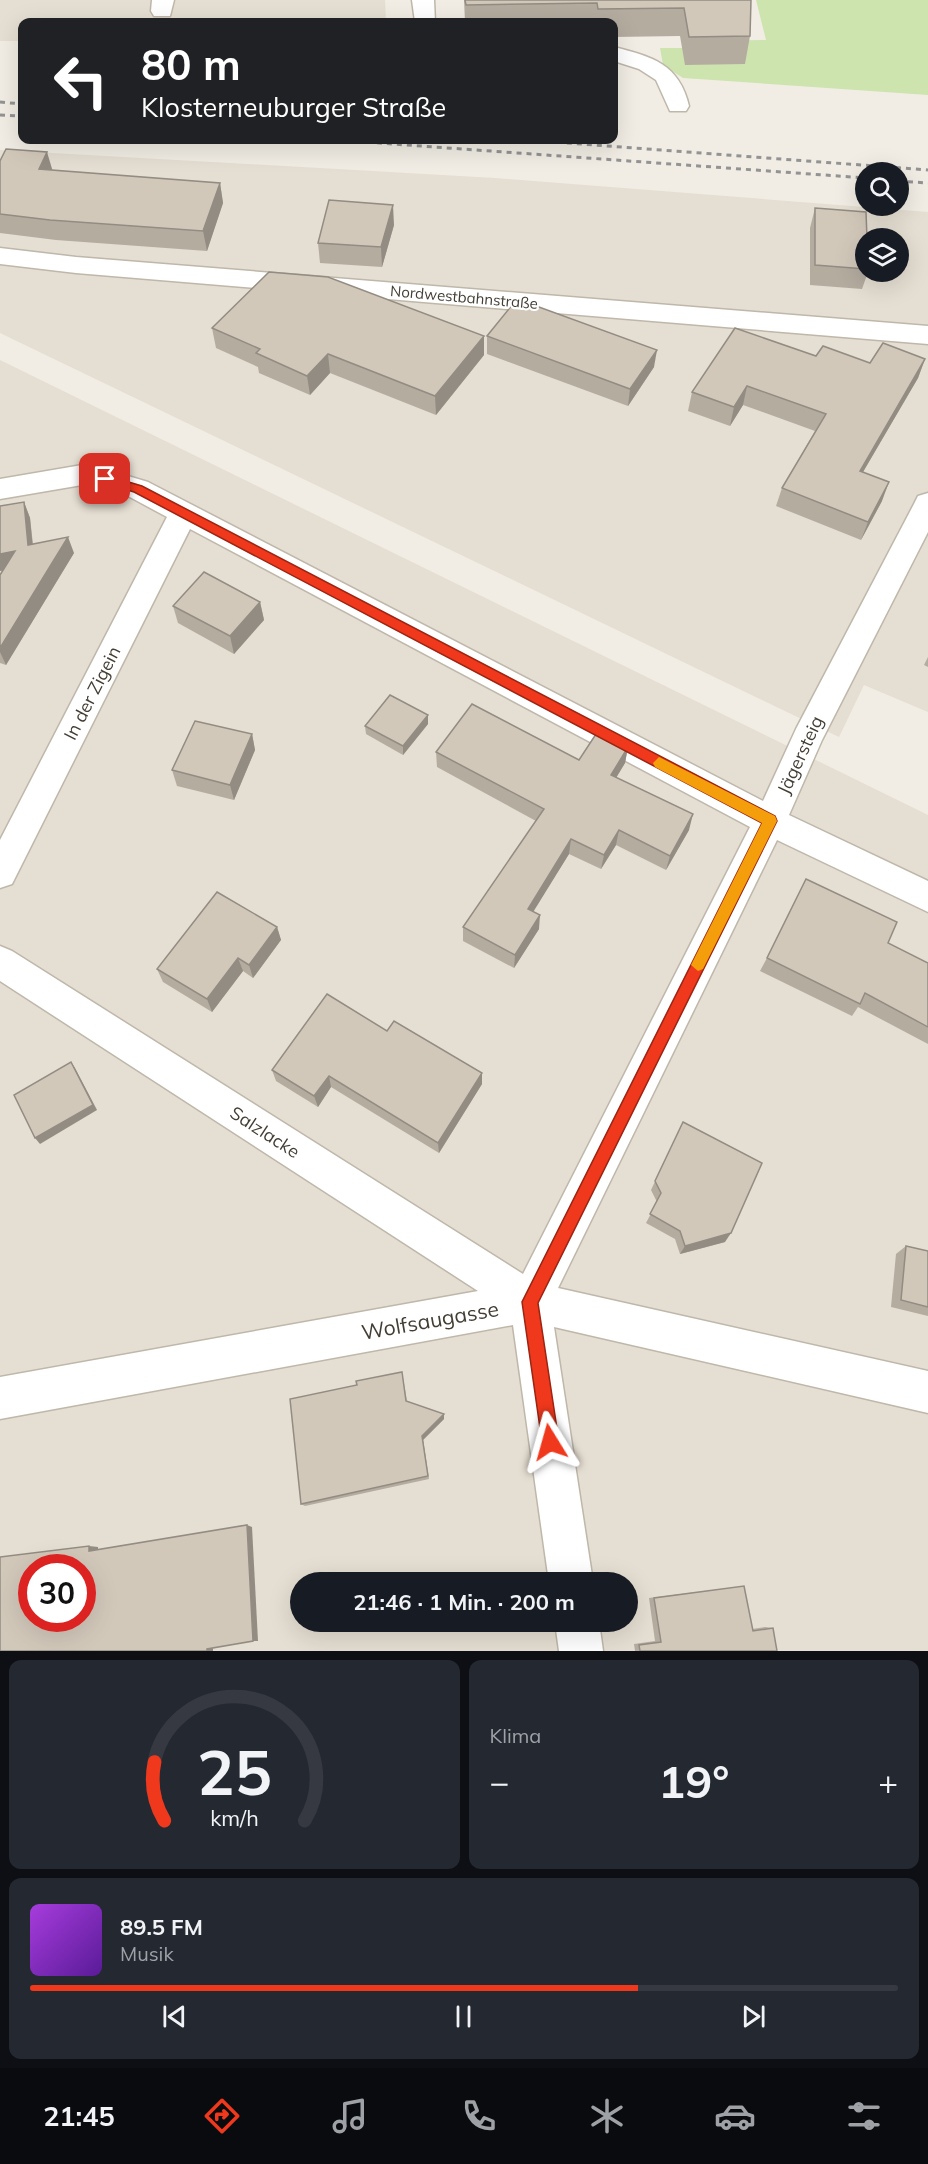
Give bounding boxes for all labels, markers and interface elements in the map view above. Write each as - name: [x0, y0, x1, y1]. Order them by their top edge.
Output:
- text: 80 m: [141, 38, 241, 91]
- icon: left: [42, 42, 120, 120]
- text: Klosterneuburger Straße: [141, 90, 446, 124]
- map controls: [855, 162, 909, 282]
- button: search: [855, 162, 909, 216]
- button: layers: [855, 228, 909, 282]
- street label: Nordwestbahnstraße: [389, 281, 539, 313]
- pin: [79, 453, 130, 504]
- icon: arrive: [88, 462, 121, 495]
- street label: In der Zigein: [59, 642, 125, 744]
- street label: Jägersteig: [772, 712, 828, 798]
- street label: Salzlacke: [226, 1101, 304, 1163]
- street label: Wolfsaugasse: [359, 1295, 501, 1345]
- position arrow: [518, 1410, 582, 1474]
- speed limit sign: 30: [18, 1554, 96, 1632]
- text: 21:46 · 1 Min. · 200 m: [353, 1588, 575, 1616]
- text: Klima: [490, 1723, 541, 1748]
- text: 25: [197, 1732, 272, 1811]
- text: 19°: [658, 1753, 729, 1809]
- text: −: [490, 1761, 509, 1802]
- text: +: [878, 1761, 898, 1802]
- text: km/h: [210, 1805, 258, 1832]
- text: 89.5 FM: [120, 1913, 203, 1941]
- text: Musik: [120, 1941, 174, 1966]
- icon: previous: [158, 2000, 191, 2033]
- icon: pause: [447, 2000, 480, 2033]
- icon: next: [737, 2000, 770, 2033]
- icon: directions: [201, 2095, 243, 2137]
- icon: music: [329, 2095, 371, 2137]
- icon: phone: [458, 2095, 500, 2137]
- icon: climate: [586, 2095, 628, 2137]
- icon: car: [714, 2095, 756, 2137]
- icon: filters: [843, 2095, 885, 2137]
- text: 21:45: [43, 2099, 115, 2133]

